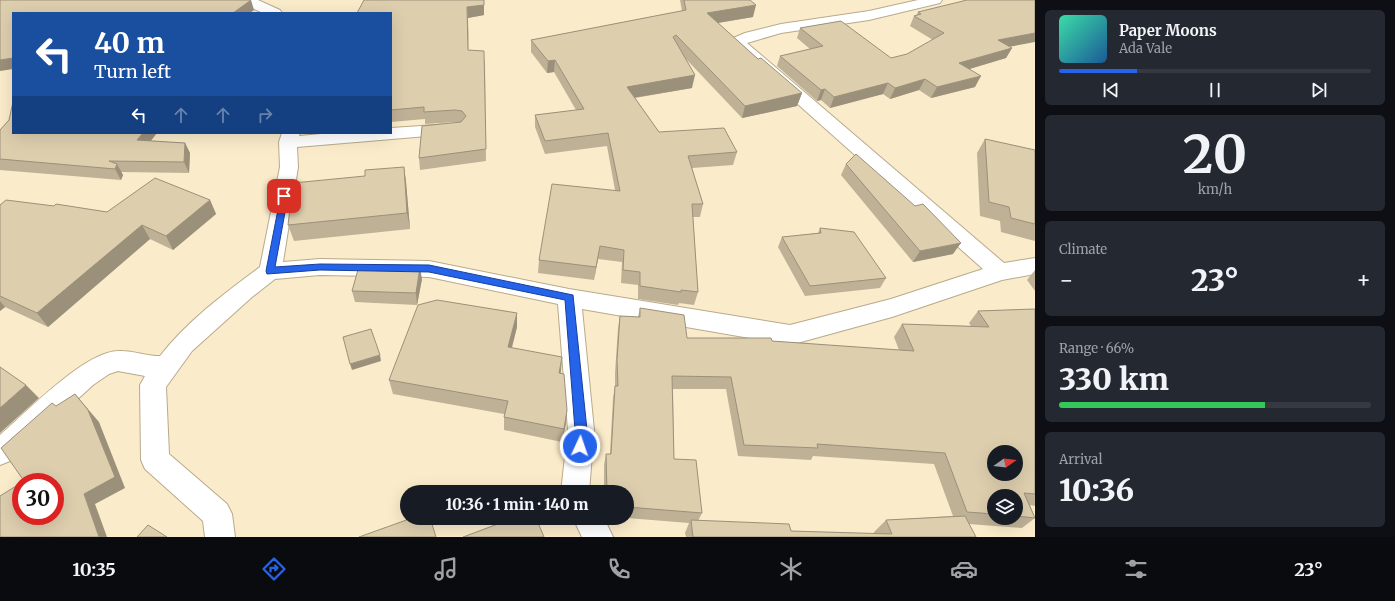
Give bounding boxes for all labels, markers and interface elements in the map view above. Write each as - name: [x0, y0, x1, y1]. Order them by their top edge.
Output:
- text: Paper Moons: [1119, 21, 1217, 40]
- text: 40 m: [94, 25, 165, 61]
- icon: left: [28, 28, 80, 80]
- text: Ada Vale: [1119, 40, 1172, 57]
- text: Turn left: [94, 60, 171, 83]
- icon: previous: [1100, 79, 1122, 101]
- icon: pause: [1204, 79, 1226, 101]
- icon: next: [1308, 79, 1330, 101]
- icon: left: [128, 104, 150, 126]
- icon: ahead: [170, 104, 192, 126]
- icon: ahead: [212, 104, 234, 126]
- icon: right: [254, 104, 276, 126]
- text: 20: [1183, 122, 1247, 187]
- pin: [267, 179, 301, 213]
- text: km/h: [1198, 181, 1232, 198]
- icon: arrive: [273, 185, 295, 207]
- text: Climate: [1059, 241, 1107, 258]
- text: 23°: [1191, 261, 1239, 299]
- text: −: [1059, 266, 1074, 294]
- text: +: [1356, 266, 1371, 294]
- text: Range · 66%: [1059, 340, 1134, 357]
- text: 330 km: [1059, 360, 1169, 398]
- position arrow: [559, 425, 601, 467]
- north arrow: [987, 445, 1023, 481]
- map controls: [987, 445, 1023, 525]
- text: Arrival: [1059, 451, 1102, 468]
- text: 10:36: [1059, 471, 1134, 509]
- speed limit sign: 30: [12, 473, 64, 525]
- button: layers: [987, 489, 1023, 525]
- text: 10:36 · 1 min · 140 m: [446, 495, 588, 514]
- icon: directions: [260, 555, 288, 583]
- icon: music: [432, 555, 460, 583]
- icon: phone: [605, 555, 633, 583]
- icon: climate: [777, 555, 805, 583]
- icon: car: [950, 555, 978, 583]
- icon: filters: [1122, 555, 1150, 583]
- text: 10:35: [72, 558, 116, 581]
- text: 23°: [1294, 558, 1323, 581]

